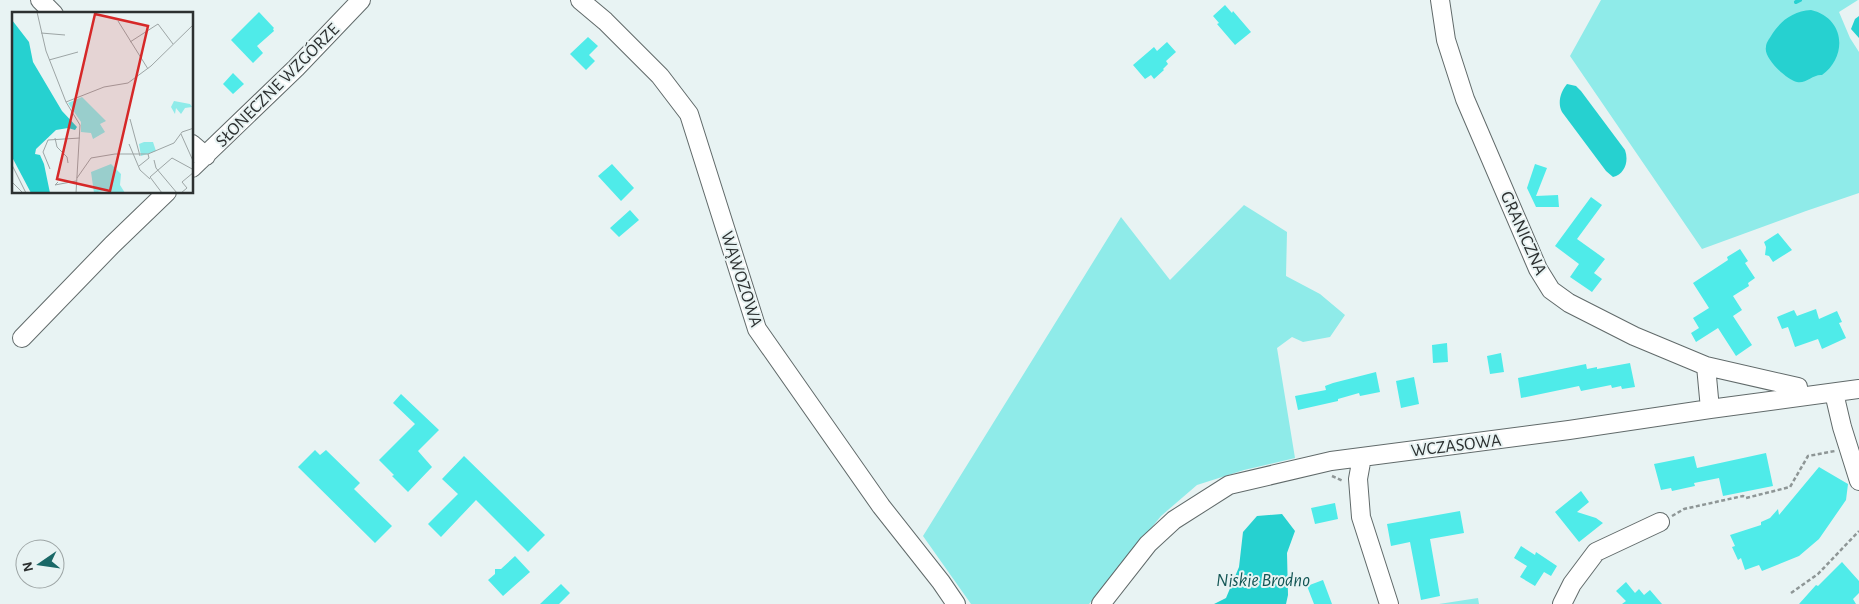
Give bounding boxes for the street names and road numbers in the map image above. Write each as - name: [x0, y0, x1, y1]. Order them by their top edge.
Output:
- street label: SŁONECZNE WZGÓRZE: [210, 18, 343, 151]
- street label: GRANICZNA: [1497, 189, 1550, 279]
- street label: WĄWOZOWA: [717, 229, 765, 330]
- street label: WCZASOWA: [1410, 431, 1503, 460]

